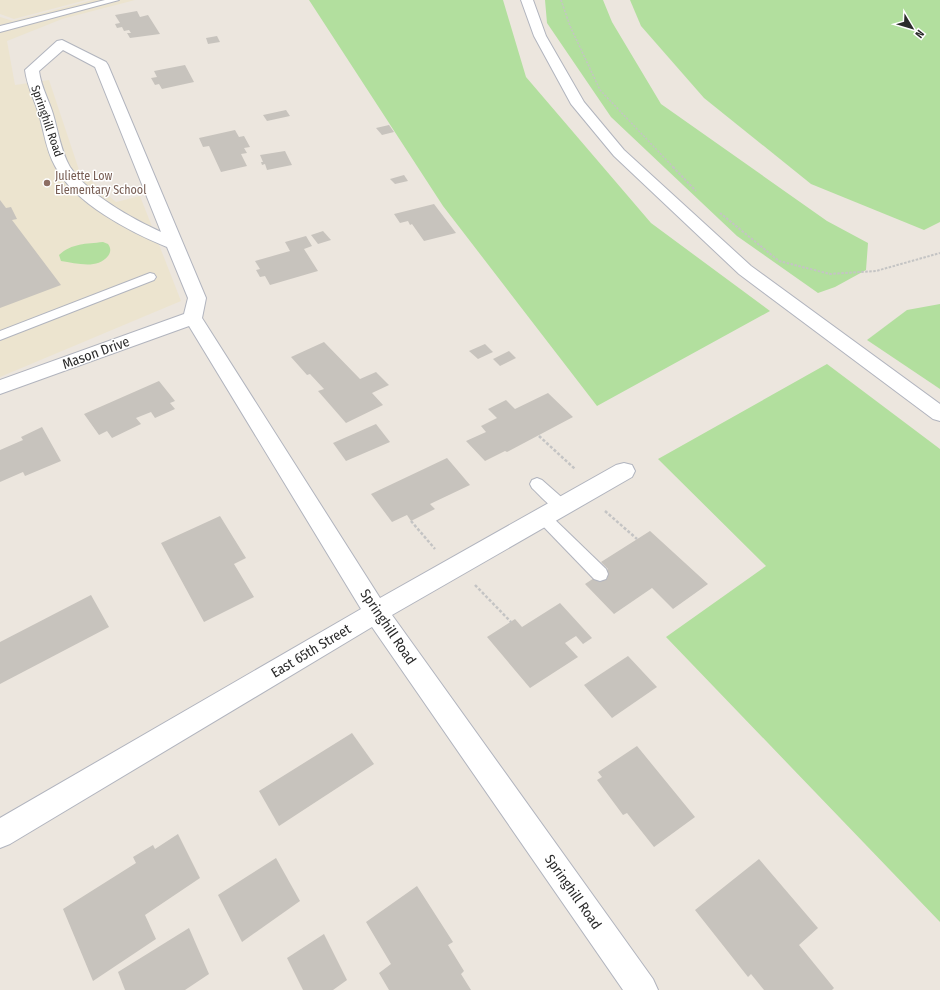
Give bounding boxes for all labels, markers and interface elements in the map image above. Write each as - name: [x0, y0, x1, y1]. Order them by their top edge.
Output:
- north arrow: [892, 8, 932, 48]
- text: N: [912, 27, 927, 40]
- street label: Springhill Road: [28, 83, 66, 159]
- place label: Juliette Low Elementary School: [55, 169, 146, 197]
- marker: Juliette Low Elementary School: [42, 178, 52, 188]
- street label: Mason Drive: [60, 333, 132, 373]
- street label: Springhill Road: [357, 586, 419, 668]
- street label: East 65th Street: [268, 620, 354, 681]
- street label: Springhill Road: [541, 851, 605, 933]

